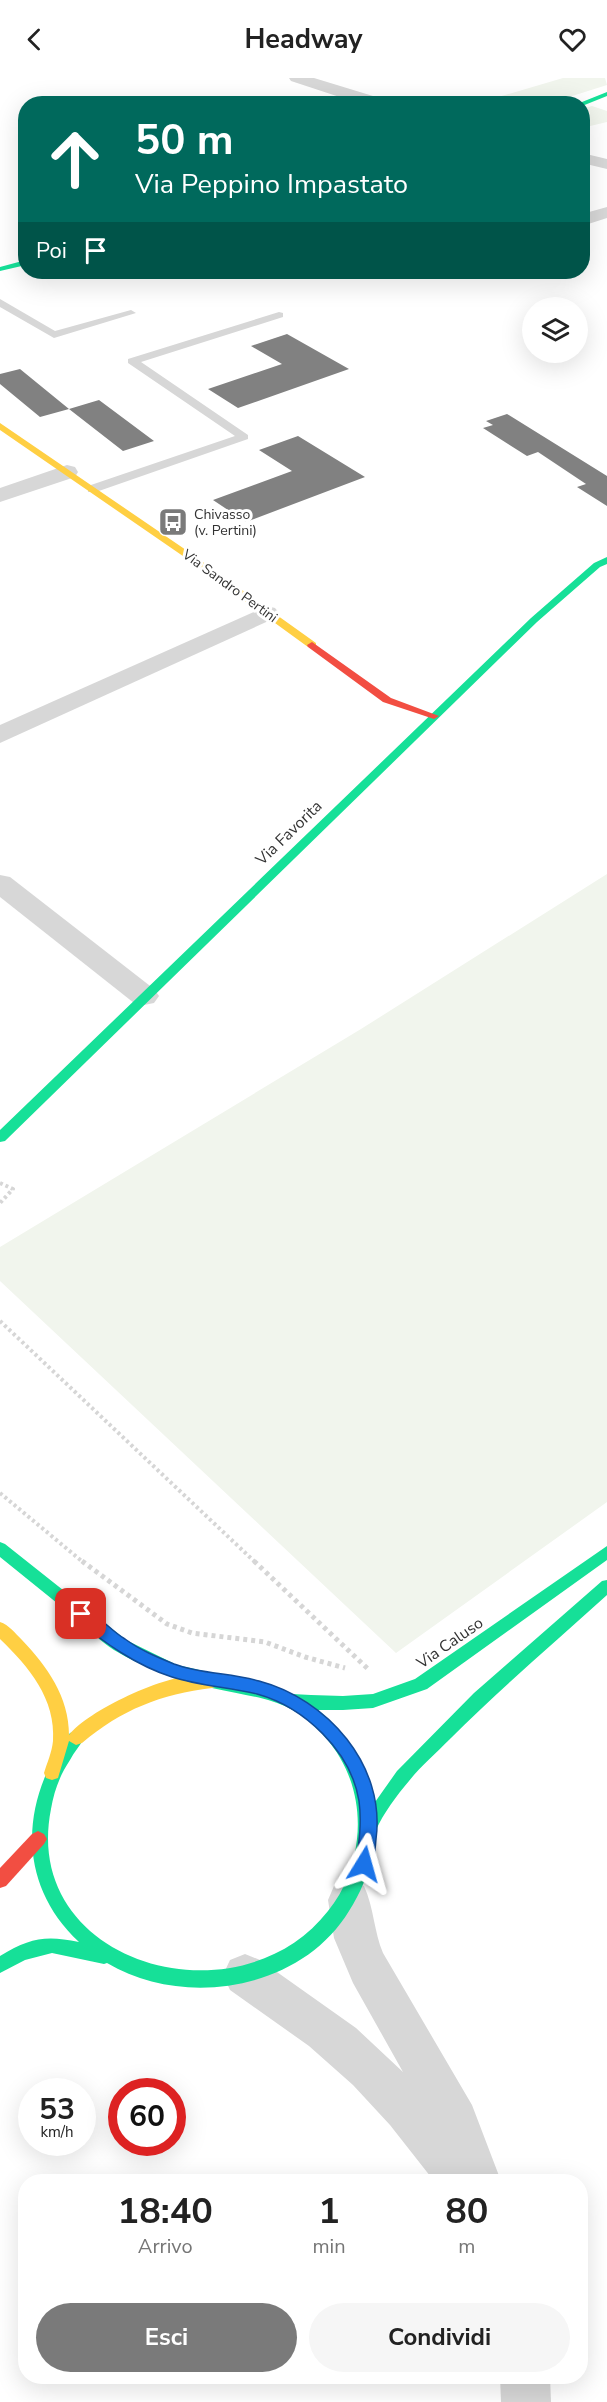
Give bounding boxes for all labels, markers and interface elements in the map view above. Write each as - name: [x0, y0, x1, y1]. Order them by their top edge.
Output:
- text: Headway: [244, 21, 363, 58]
- icon: back: [18, 23, 51, 56]
- icon: heart: [556, 23, 589, 56]
- text: 50 m: [135, 112, 234, 169]
- icon: ahead: [36, 120, 114, 198]
- text: Via Peppino Impastato: [135, 166, 408, 203]
- icon: arrive: [79, 234, 112, 267]
- text: Poi: [36, 236, 67, 266]
- map controls: [522, 297, 588, 363]
- button: layers: [522, 297, 588, 363]
- place label: Chivasso (v. Pertini): [194, 505, 257, 540]
- bus stop icon: Chivasso (v. Pertini): [157, 506, 189, 538]
- street label: Via Sandro Pertini: [178, 544, 281, 627]
- street label: Via Favorita: [250, 796, 327, 871]
- pin: [55, 1588, 106, 1639]
- icon: arrive: [64, 1597, 97, 1630]
- street label: Via Caluso: [411, 1612, 488, 1675]
- position arrow: [332, 1832, 396, 1896]
- speed limit sign: 60: [108, 2078, 186, 2156]
- text: 53: [39, 2089, 75, 2130]
- text: km/h: [40, 2122, 74, 2142]
- text: 18:40: [118, 2187, 213, 2236]
- text: 1: [318, 2187, 340, 2236]
- text: 80: [445, 2187, 488, 2236]
- text: Arrivo: [138, 2233, 193, 2260]
- text: min: [312, 2233, 346, 2260]
- text: m: [458, 2233, 475, 2260]
- button: Esci: [36, 2303, 297, 2372]
- button: Condividi: [309, 2303, 570, 2372]

